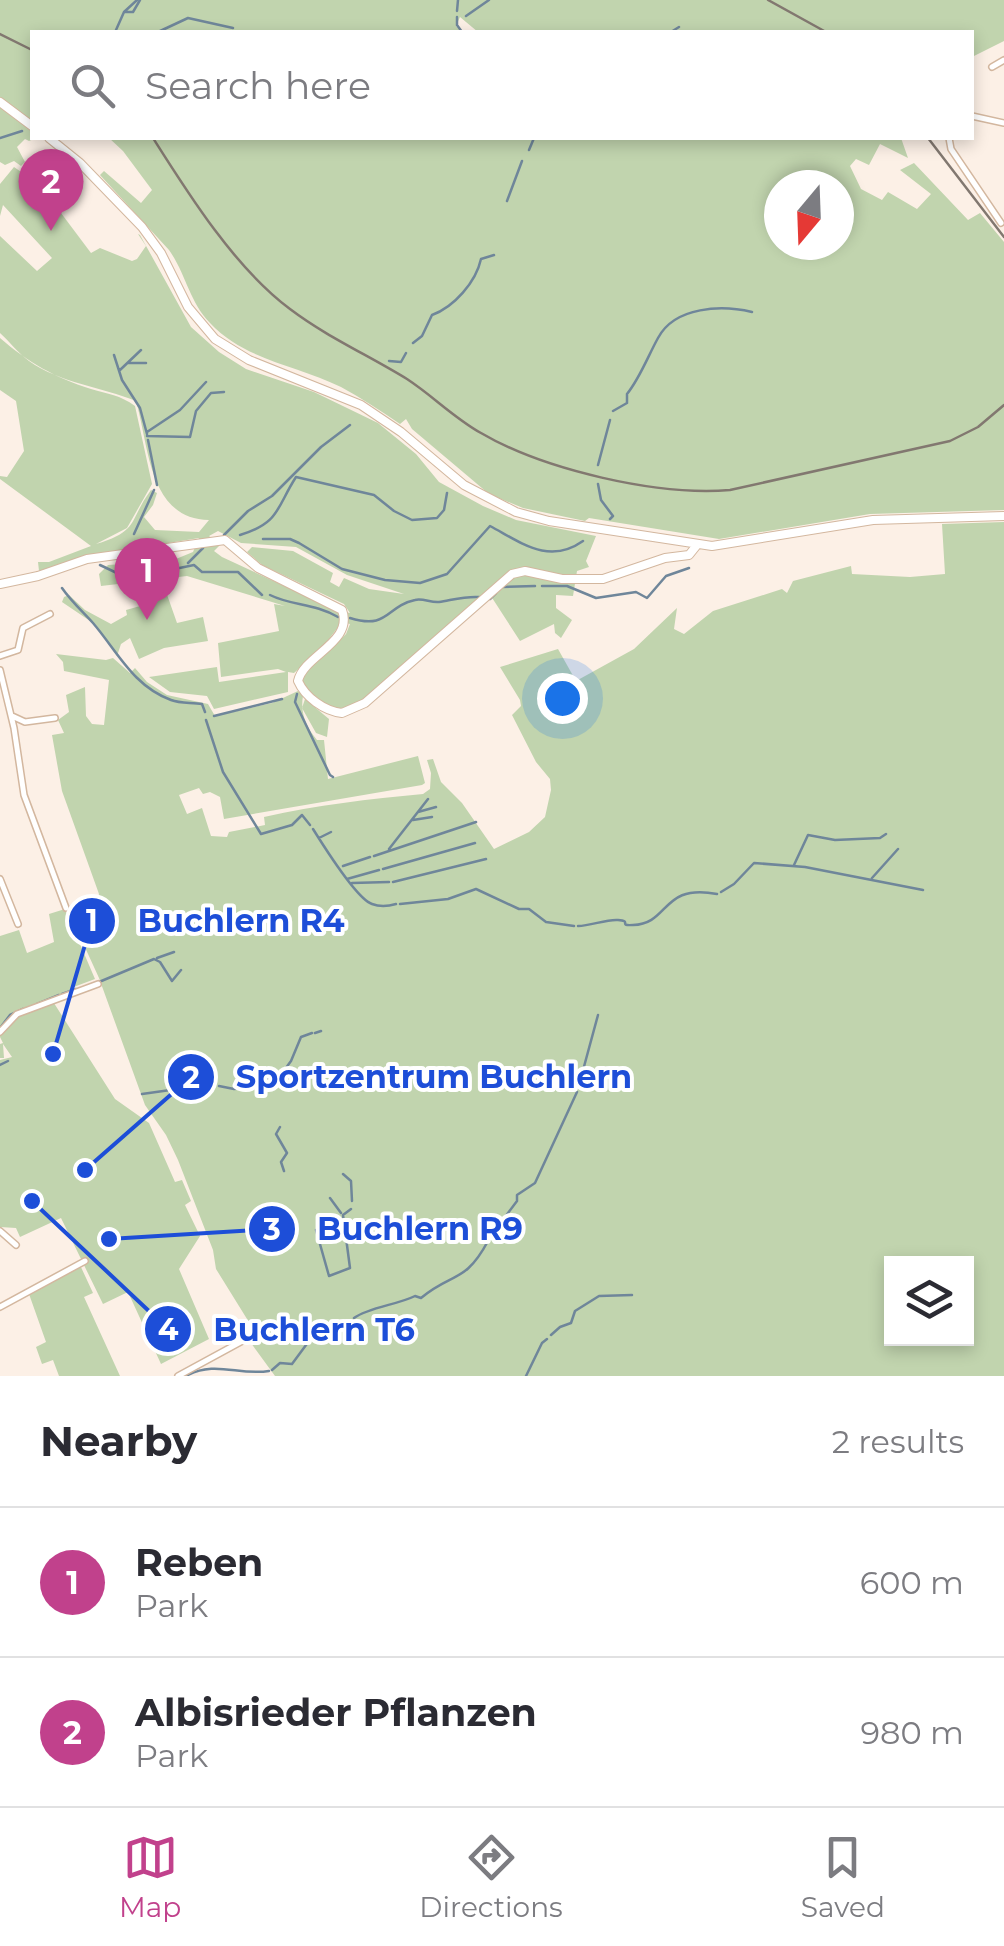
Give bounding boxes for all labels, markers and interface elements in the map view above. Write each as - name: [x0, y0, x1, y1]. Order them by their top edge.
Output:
- search box: [30, 30, 974, 140]
- icon: search: [65, 58, 120, 113]
- text: Search here: [145, 62, 371, 109]
- pin: 2: [18, 148, 84, 231]
- north arrow: [764, 170, 854, 260]
- pin: 1: [114, 538, 180, 620]
- your location: [537, 673, 588, 724]
- callout: Buchlern R4: [67, 890, 364, 952]
- text: Buchlern R4: [138, 901, 344, 940]
- text: 1: [86, 902, 98, 939]
- callout: Sportzentrum Buchlern: [166, 1046, 652, 1108]
- text: Sportzentrum Buchlern: [236, 1057, 632, 1096]
- text: 2: [182, 1059, 200, 1096]
- callout: Buchlern R9: [247, 1198, 543, 1260]
- text: Buchlern R9: [317, 1209, 523, 1248]
- text: 3: [262, 1211, 281, 1248]
- map controls: [884, 1256, 974, 1346]
- button: layers: [884, 1256, 974, 1346]
- callout: Buchlern T6: [143, 1298, 435, 1360]
- text: Buchlern T6: [213, 1310, 415, 1349]
- text: 4: [158, 1311, 179, 1348]
- text: Nearby: [40, 1415, 197, 1467]
- text: 2 results: [832, 1422, 964, 1461]
- text: Reben: [135, 1539, 263, 1586]
- text: 1: [66, 1563, 79, 1602]
- text: 600 m: [860, 1563, 964, 1602]
- text: Park: [135, 1586, 208, 1625]
- text: Albisrieder Pflanzen: [135, 1689, 537, 1736]
- text: 2: [63, 1713, 82, 1752]
- text: 980 m: [861, 1713, 964, 1752]
- text: Park: [135, 1736, 208, 1775]
- tab: Map: [119, 1830, 181, 1924]
- tab: Directions: [419, 1830, 563, 1924]
- tab: Saved: [801, 1830, 885, 1924]

